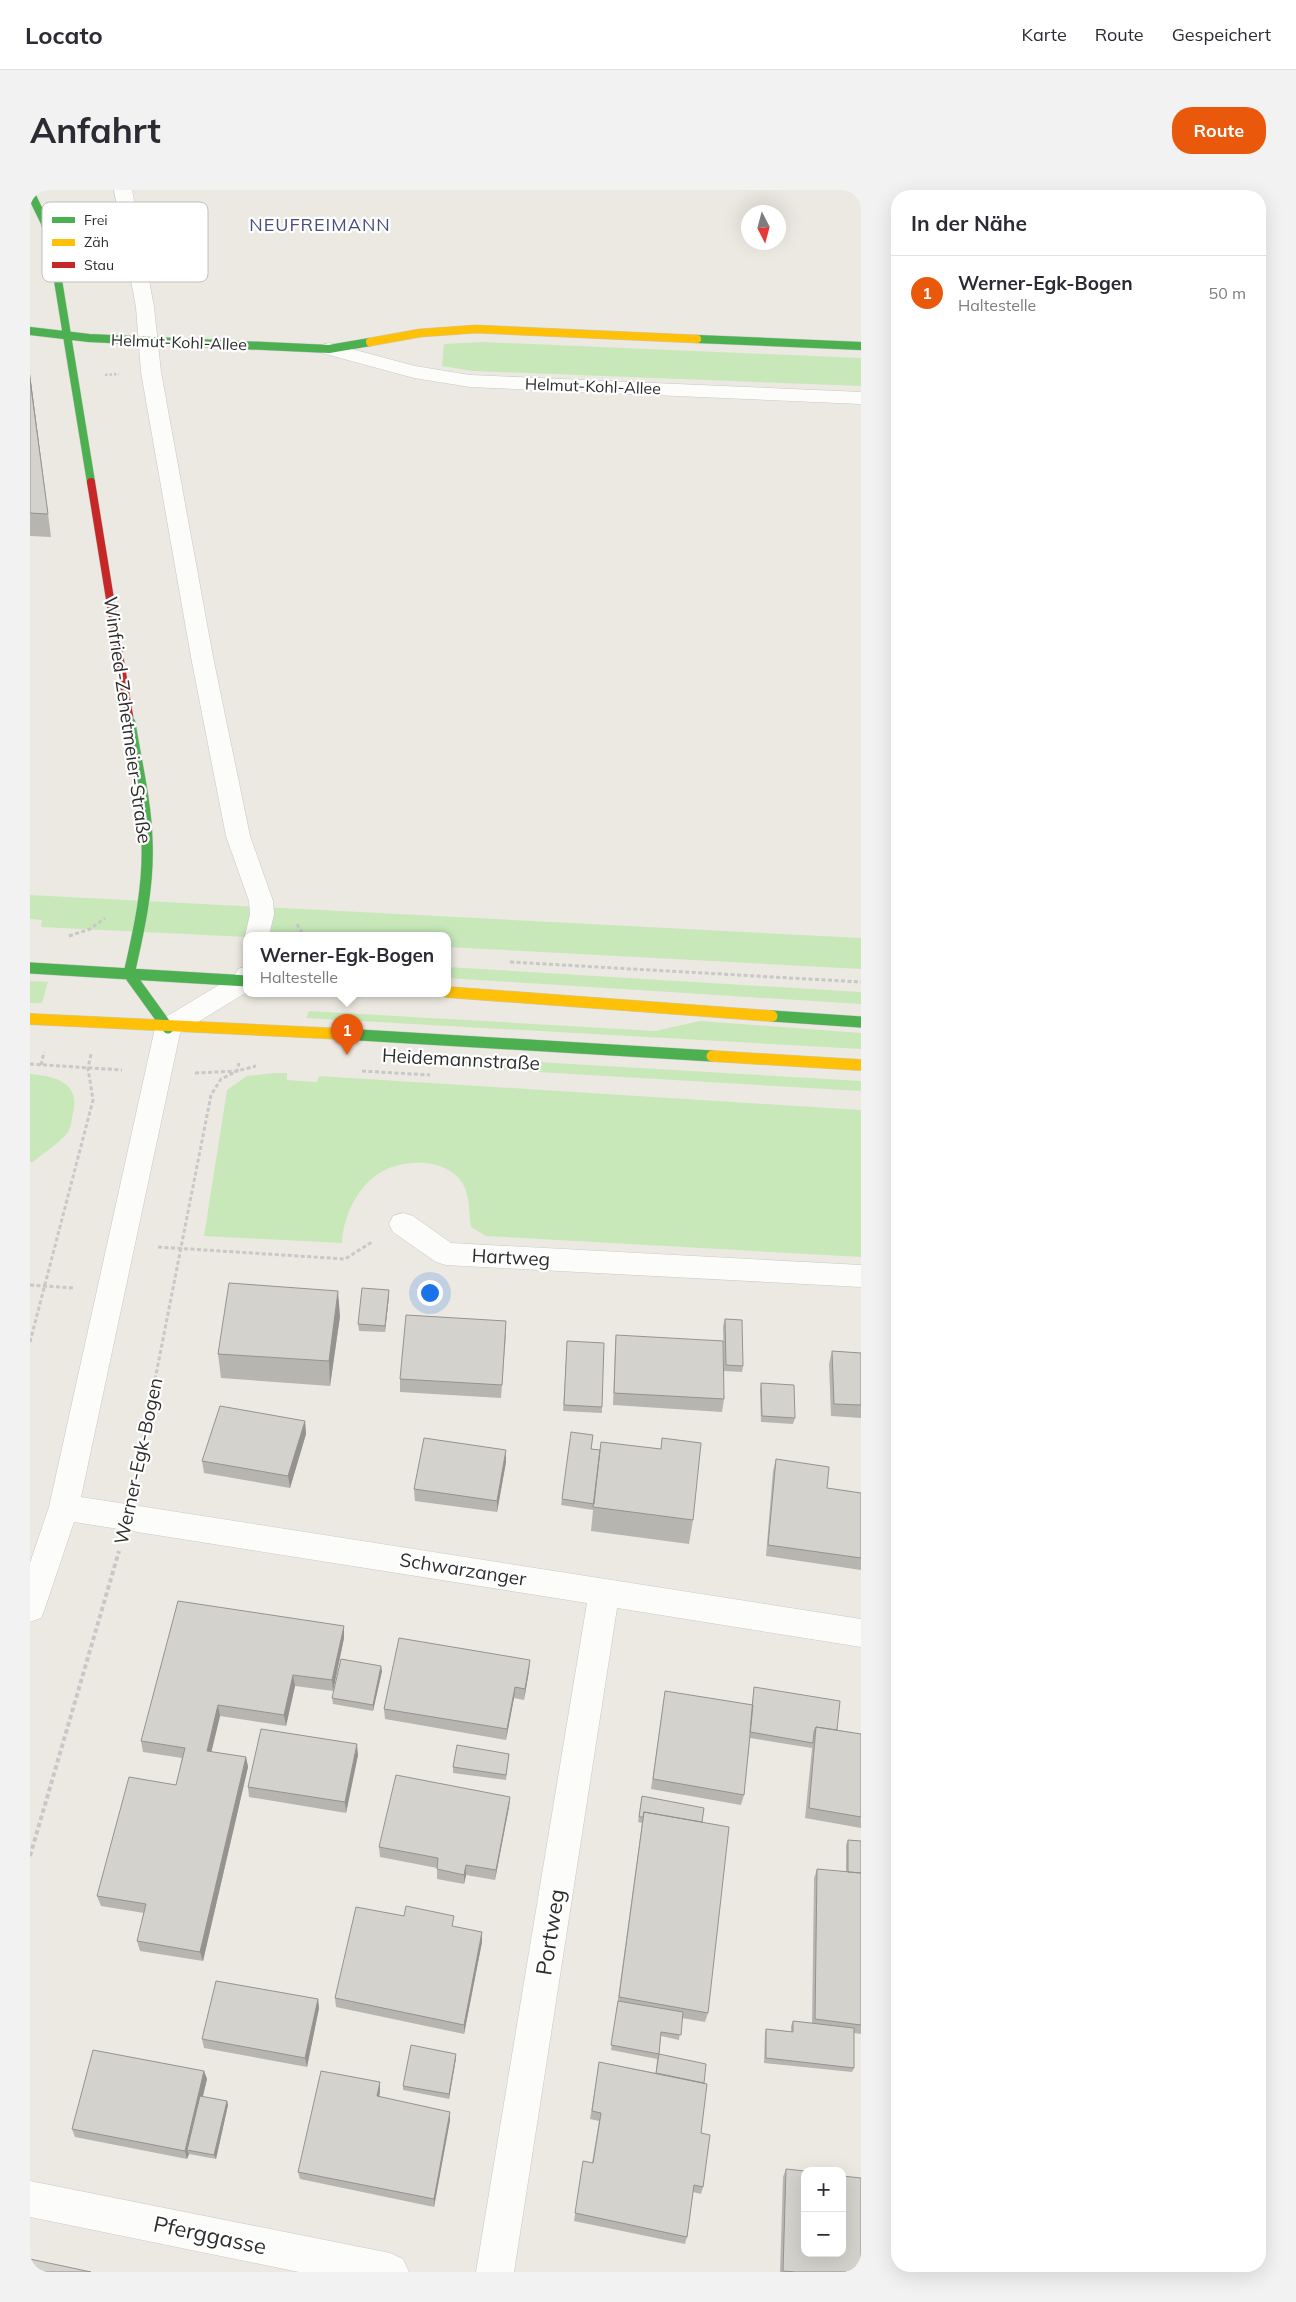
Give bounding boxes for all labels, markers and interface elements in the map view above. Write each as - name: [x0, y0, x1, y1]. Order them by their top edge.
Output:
- text: Locato: [25, 20, 103, 50]
- text: Karte: [1022, 23, 1067, 46]
- text: Route: [1095, 23, 1144, 46]
- text: Gespeichert: [1172, 23, 1271, 46]
- button: Route: [1172, 107, 1266, 154]
- text: Anfahrt: [30, 108, 161, 152]
- legend: [42, 202, 208, 282]
- north arrow: [741, 205, 786, 250]
- text: In der Nähe: [911, 210, 1027, 236]
- text: Frei: [84, 211, 108, 229]
- district label: NEUFREIMANN: [249, 213, 391, 236]
- text: Zäh: [84, 233, 109, 251]
- text: Stau: [84, 256, 114, 274]
- text: Werner-Egk-Bogen: [958, 271, 1133, 295]
- text: 1: [922, 283, 932, 303]
- text: 50 m: [1209, 283, 1246, 303]
- text: Haltestelle: [958, 295, 1036, 315]
- street label: Helmut-Kohl-Allee: [111, 330, 247, 354]
- street label: Helmut-Kohl-Allee: [525, 374, 661, 398]
- street label: Winfried-Zehetmeier-Straße: [99, 595, 157, 845]
- popup: [243, 932, 451, 997]
- text: Werner-Egk-Bogen: [260, 943, 434, 967]
- text: Haltestelle: [260, 967, 338, 987]
- pin: 1: [331, 1014, 363, 1055]
- street label: Heidemannstraße: [381, 1043, 541, 1075]
- street label: Hartweg: [471, 1243, 551, 1271]
- your location: [417, 1280, 443, 1306]
- street label: Werner-Egk-Bogen: [109, 1375, 167, 1547]
- street label: Schwarzanger: [398, 1547, 528, 1591]
- street label: Portweg: [529, 1887, 571, 1977]
- map controls: [801, 2167, 846, 2257]
- button: +: [801, 2167, 846, 2212]
- street label: Pferggasse: [151, 2209, 269, 2261]
- button: −: [801, 2212, 846, 2257]

